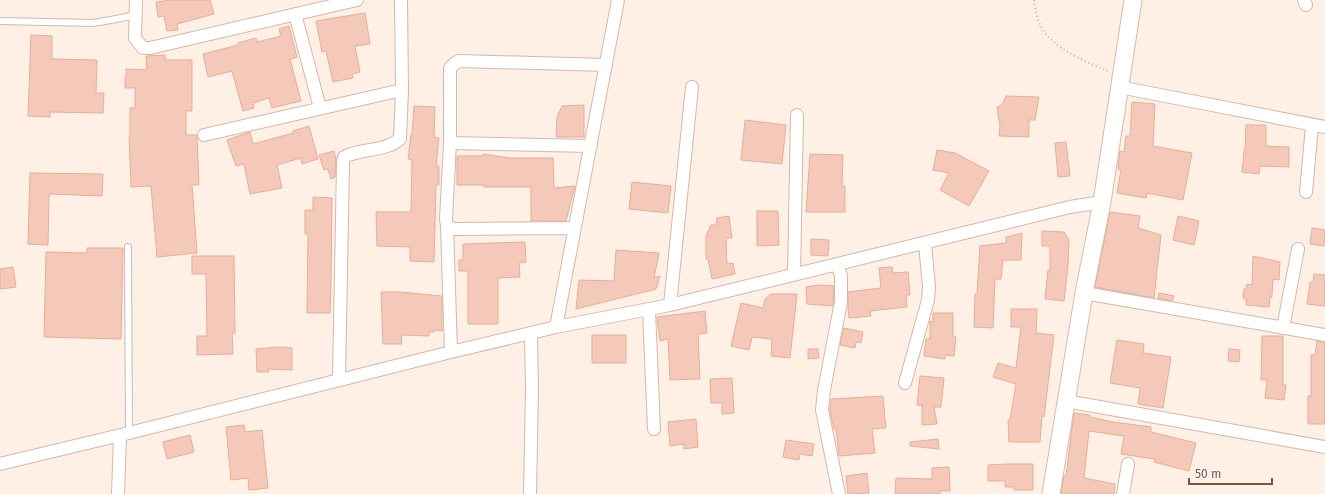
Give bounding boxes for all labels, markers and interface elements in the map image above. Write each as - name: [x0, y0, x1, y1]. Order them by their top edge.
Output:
- scale bar: [1189, 460, 1272, 486]
- text: 50 m: [1195, 467, 1221, 481]

